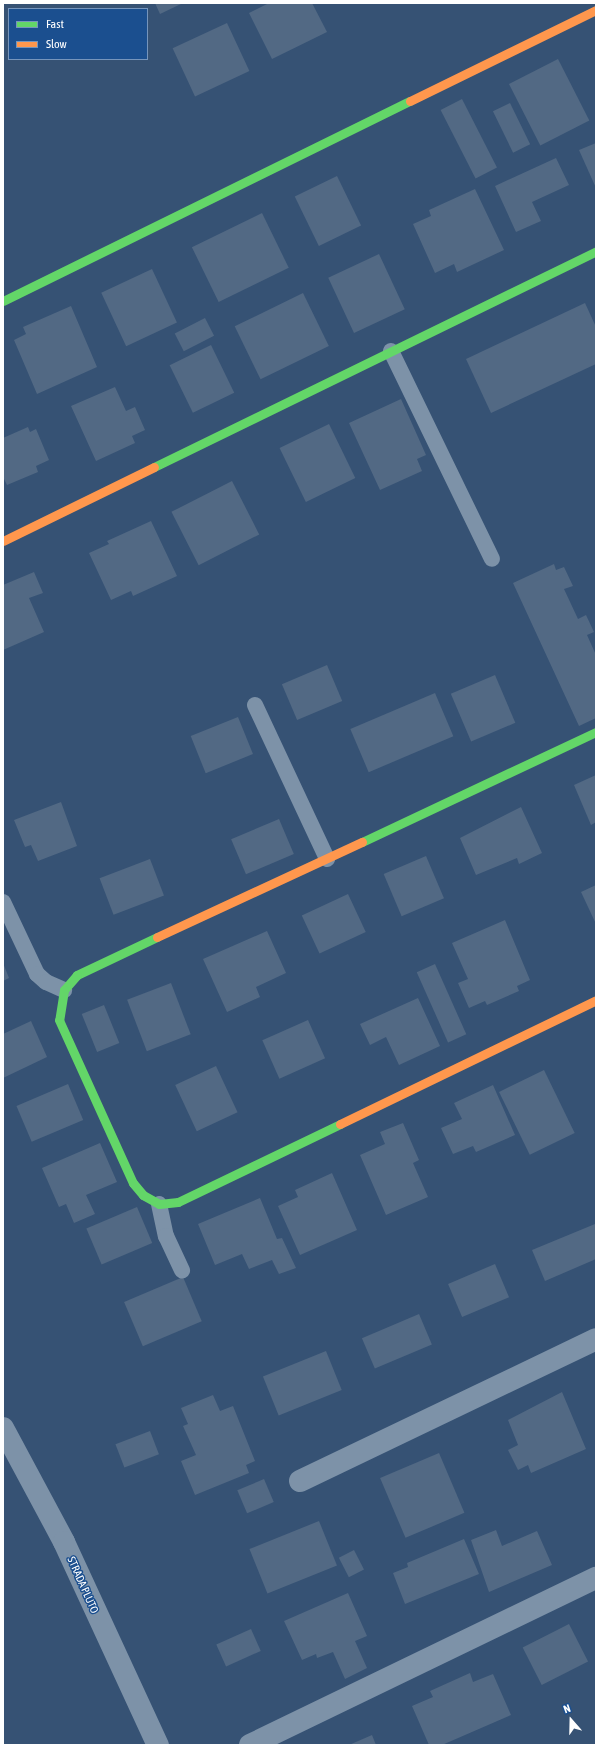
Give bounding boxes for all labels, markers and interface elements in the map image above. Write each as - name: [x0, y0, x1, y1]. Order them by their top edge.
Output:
- legend: [8, 8, 148, 60]
- text: Fast: [46, 17, 64, 31]
- text: Slow: [46, 37, 67, 51]
- street label: STRADA PLUTO: [65, 1555, 101, 1615]
- north arrow: [551, 1700, 591, 1740]
- text: N: [562, 1702, 572, 1715]

